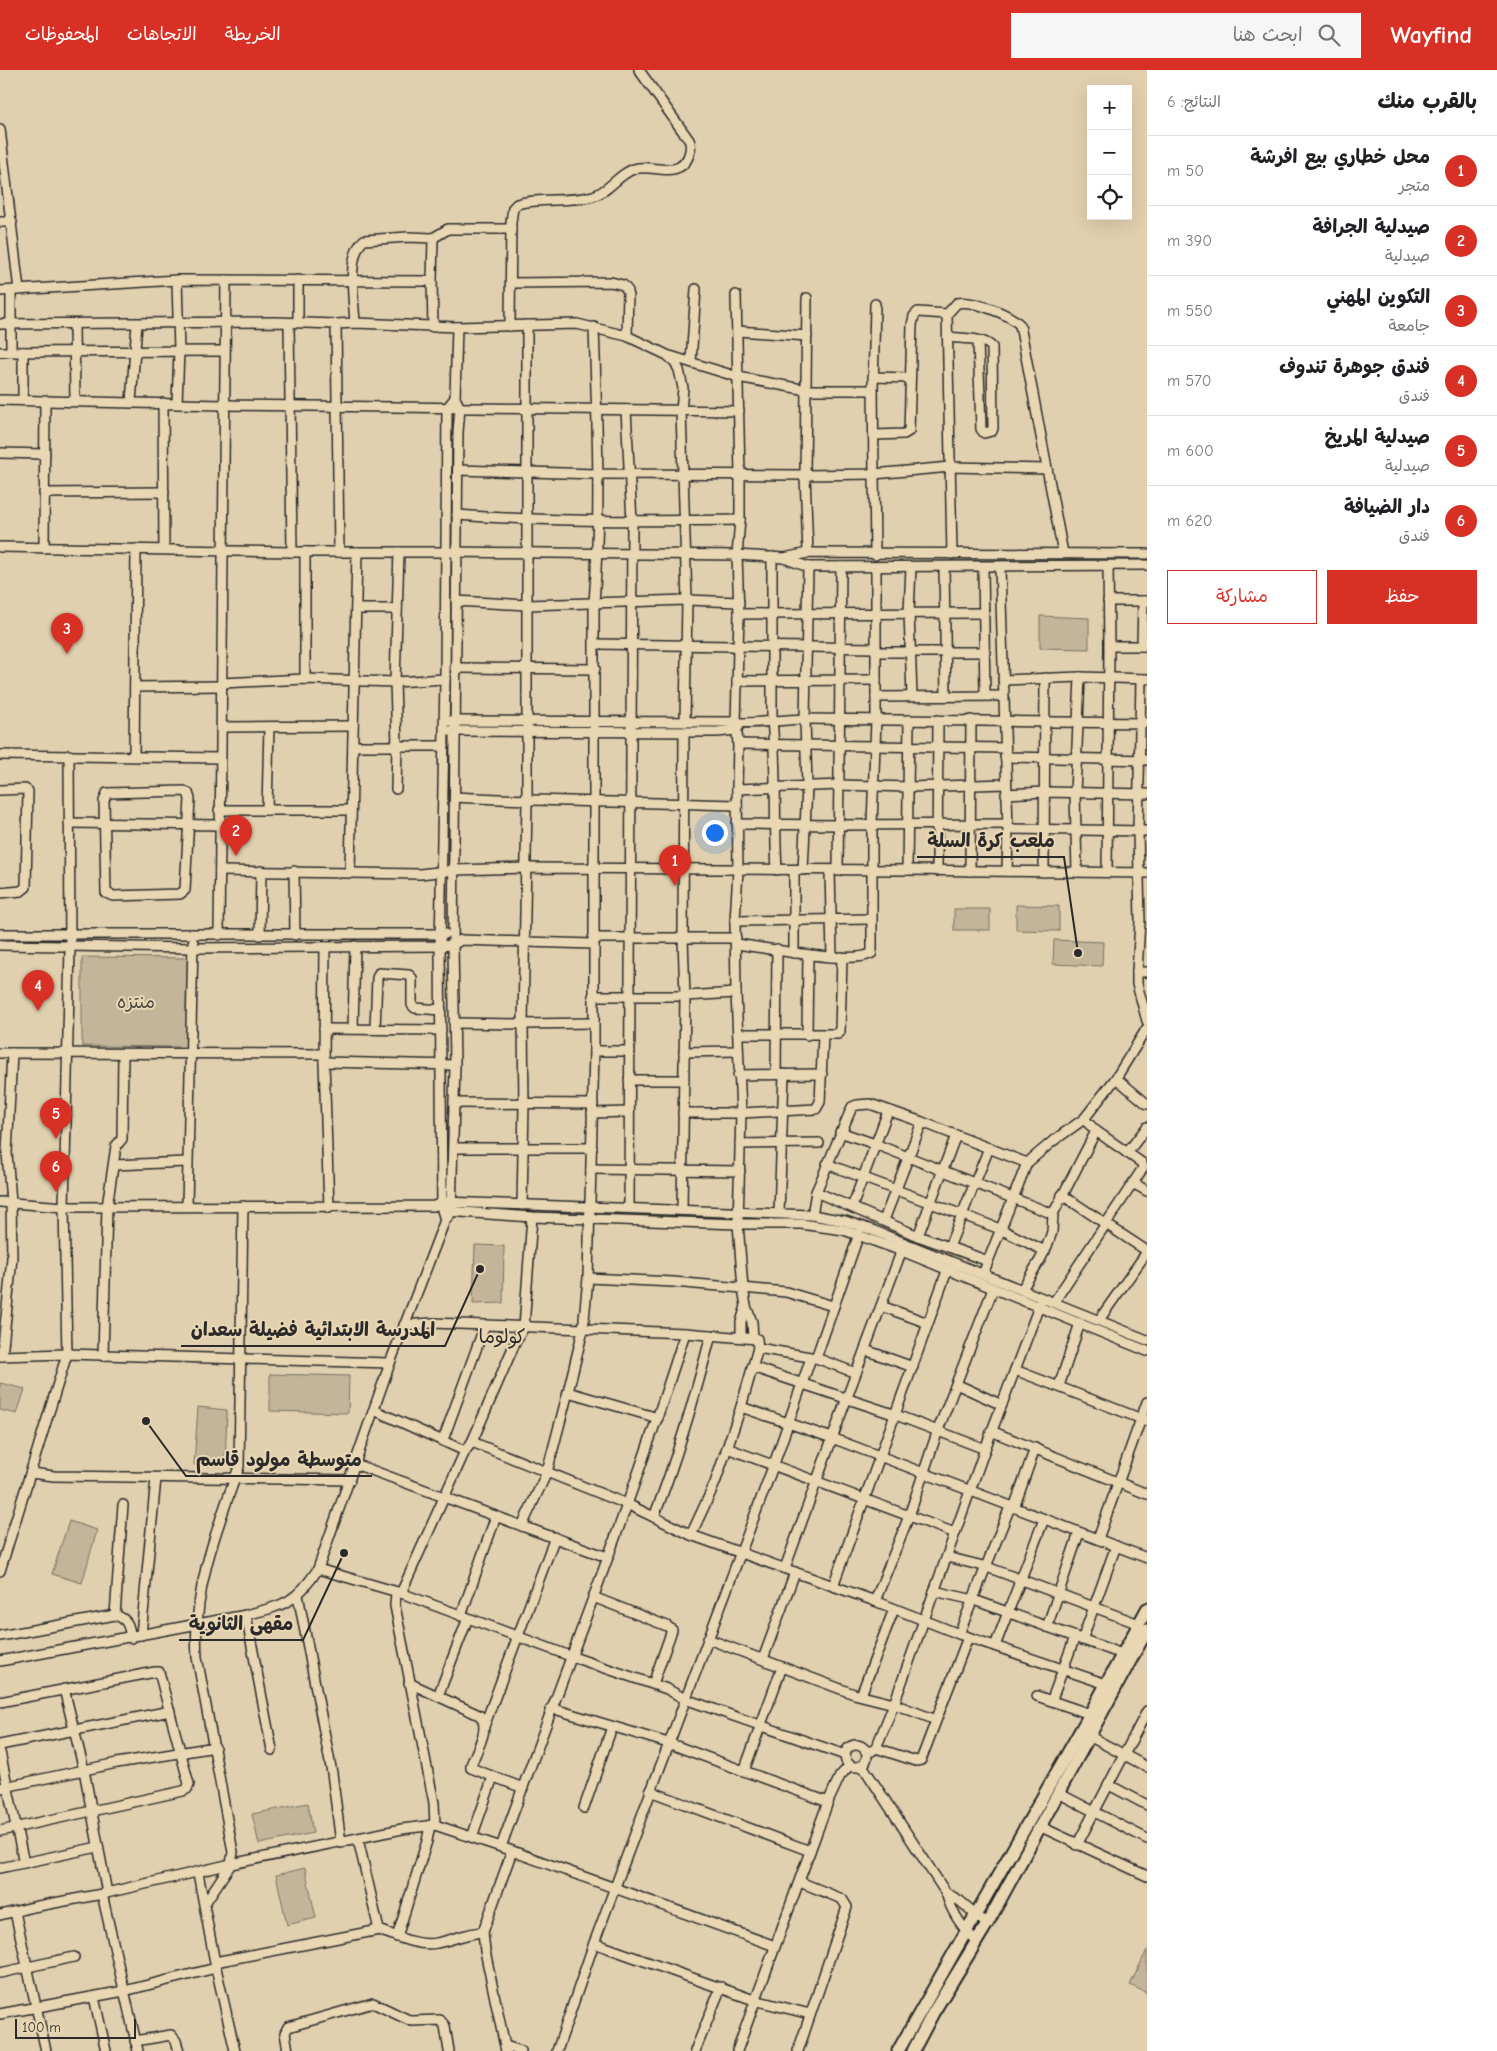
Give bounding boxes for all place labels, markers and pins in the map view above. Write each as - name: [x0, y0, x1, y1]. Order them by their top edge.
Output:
- pin: 3: [51, 613, 83, 654]
- pin: 2: [220, 815, 252, 856]
- callout: ملعب كرة السلة: [917, 823, 1064, 857]
- pin: 1: [659, 845, 691, 886]
- pin: 4: [22, 970, 54, 1011]
- pin: 5: [40, 1098, 72, 1139]
- pin: 6: [40, 1151, 72, 1192]
- callout: المدرسة الابتدائية فضيلة سعدان: [181, 1312, 445, 1346]
- callout: متوسطة مولود قاسم: [186, 1442, 372, 1476]
- callout: مقهى الثانوية: [179, 1606, 303, 1640]

